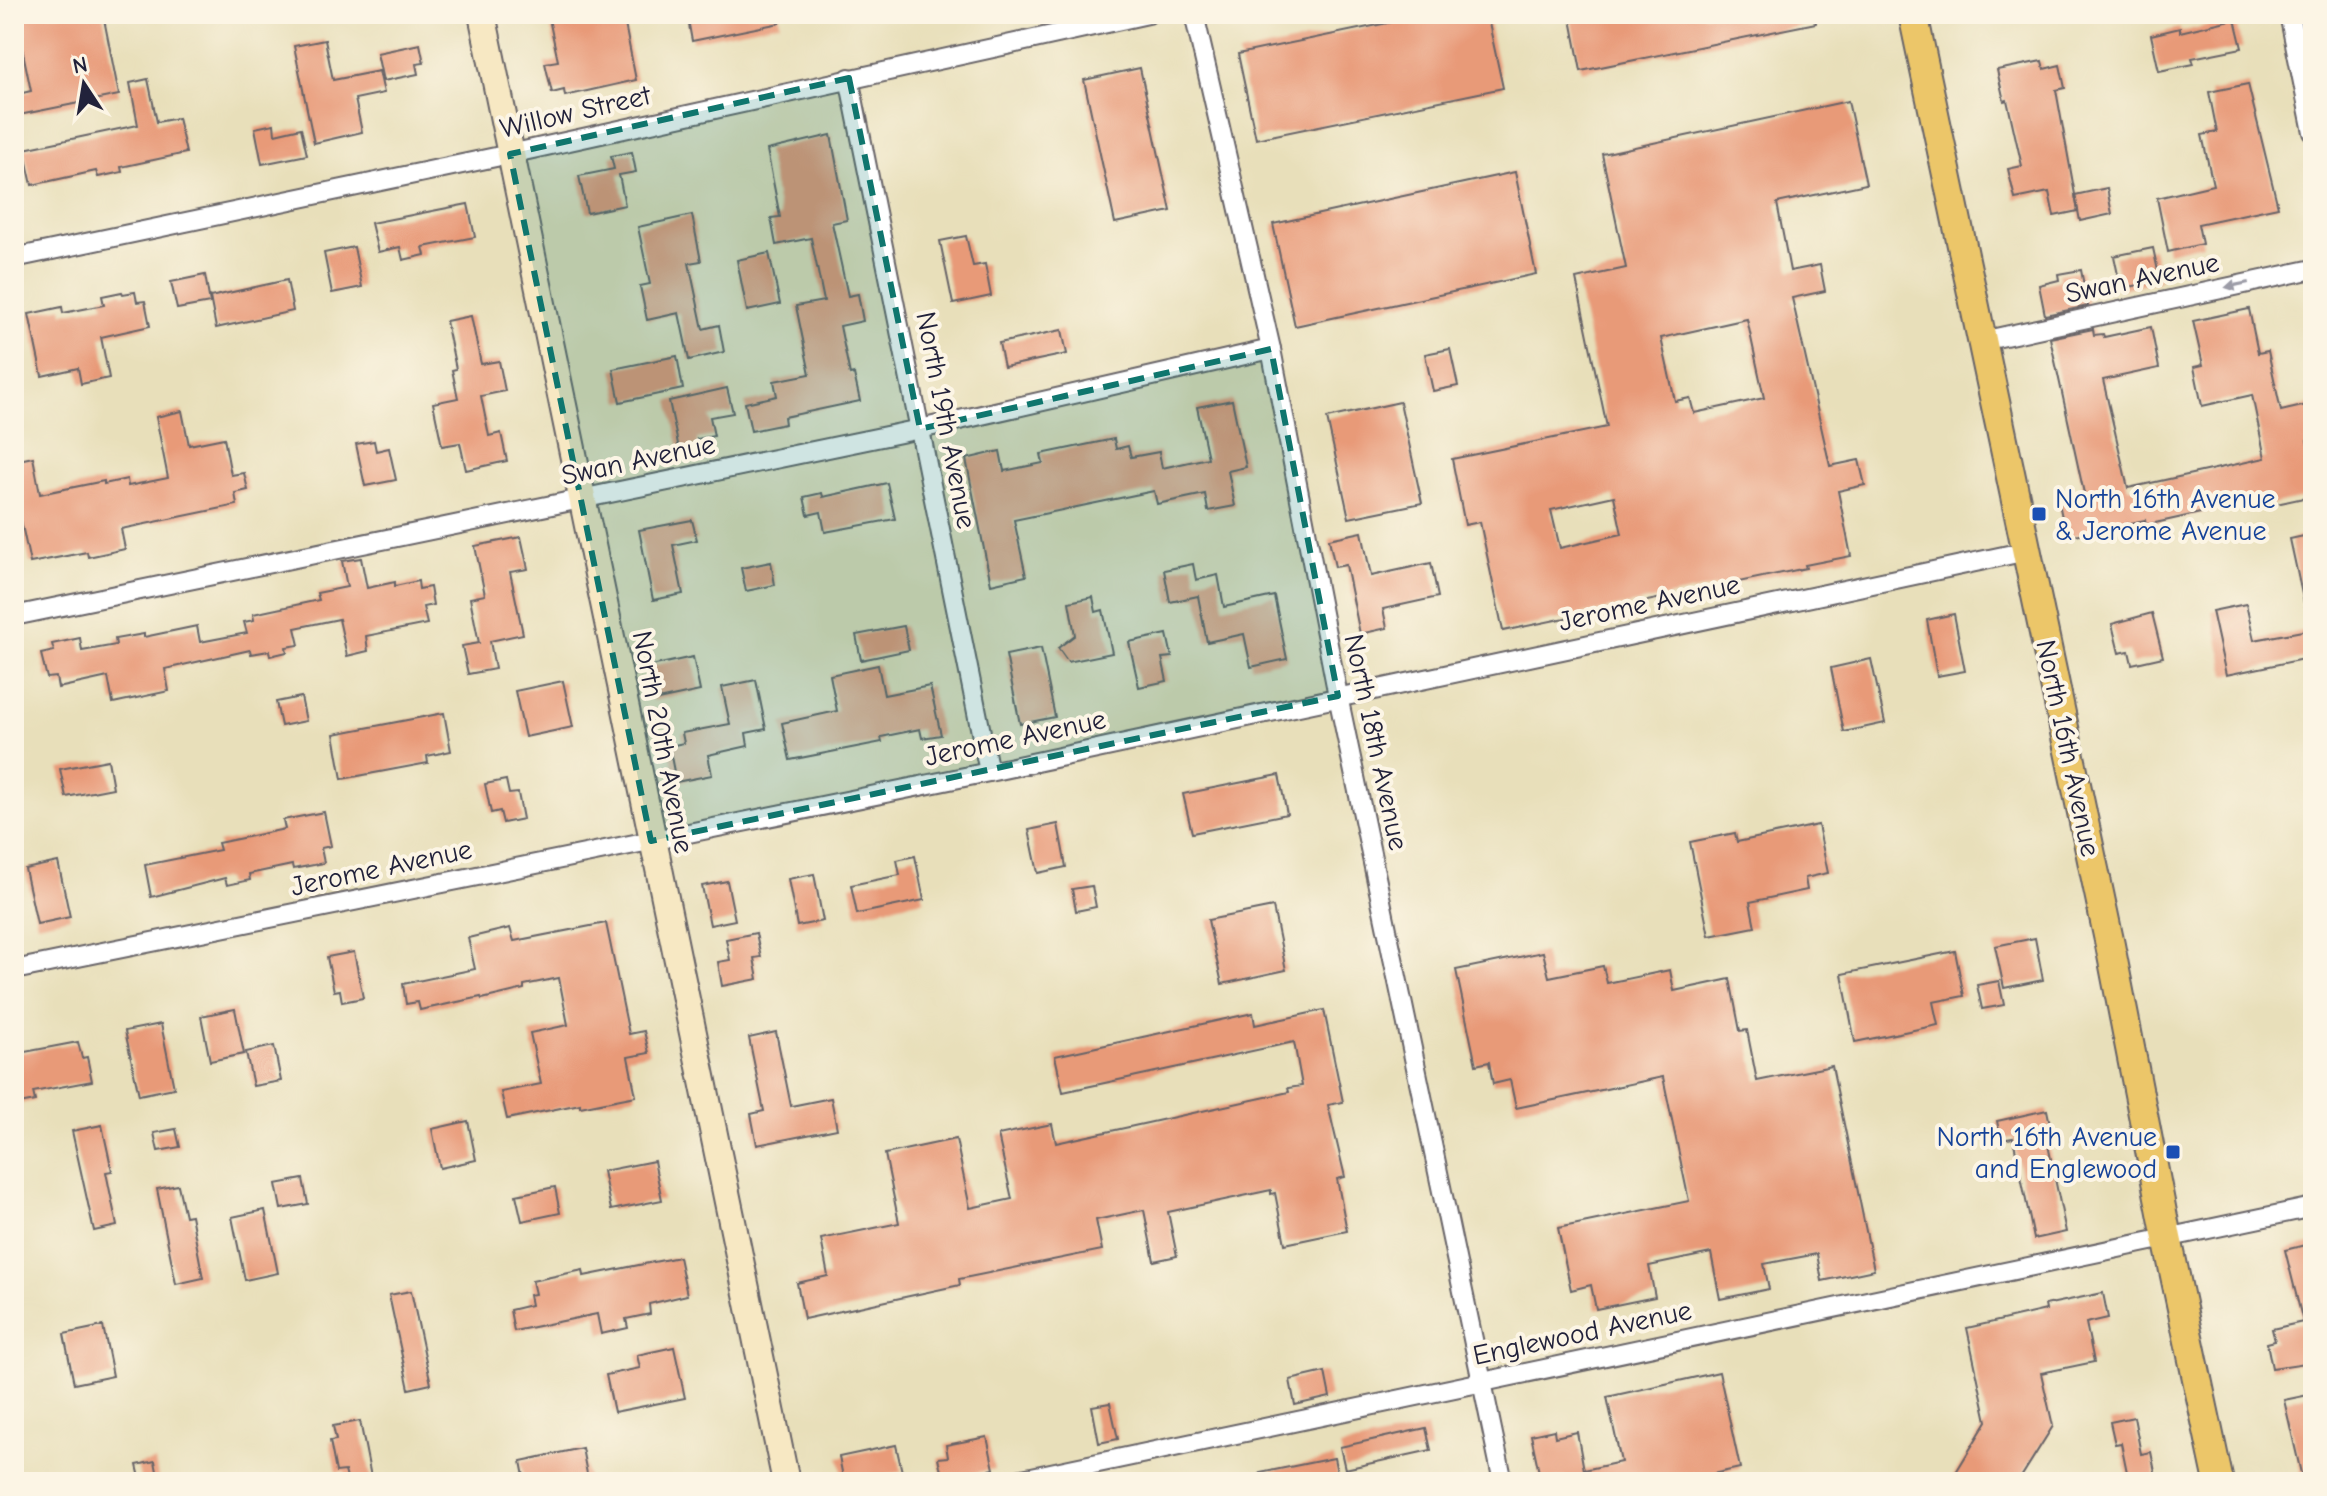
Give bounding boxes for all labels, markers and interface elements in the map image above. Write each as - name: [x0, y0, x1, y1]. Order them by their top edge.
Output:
- north arrow: [44, 44, 124, 124]
- text: N: [70, 51, 90, 80]
- street label: Willow Street: [497, 79, 655, 145]
- street label: Swan Avenue: [2062, 246, 2222, 310]
- one-way arrow: [2224, 279, 2249, 292]
- street label: North 19th Avenue: [909, 309, 983, 531]
- street label: Swan Avenue: [558, 428, 718, 492]
- place label: North 16th Avenue & Jerome Avenue: [2055, 483, 2276, 547]
- marker: North 16th Avenue & Jerome Avenue: [2030, 505, 2048, 523]
- street label: Jerome Avenue: [1556, 568, 1743, 638]
- street label: North 20th Avenue: [626, 628, 700, 856]
- street label: North 18th Avenue: [1338, 631, 1415, 853]
- street label: North 16th Avenue: [2029, 637, 2107, 859]
- street label: Jerome Avenue: [922, 703, 1109, 773]
- street label: Jerome Avenue: [288, 833, 475, 903]
- place label: North 16th Avenue and Englewood: [1936, 1121, 2157, 1185]
- marker: North 16th Avenue and Englewood: [2164, 1143, 2182, 1161]
- street label: Englewood Avenue: [1470, 1294, 1694, 1372]

